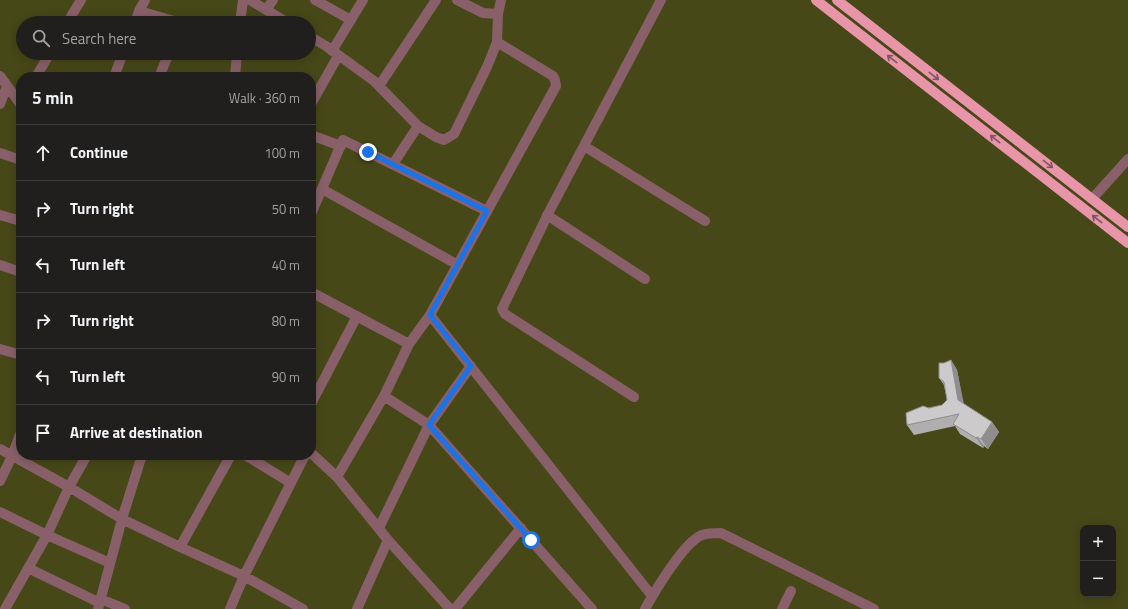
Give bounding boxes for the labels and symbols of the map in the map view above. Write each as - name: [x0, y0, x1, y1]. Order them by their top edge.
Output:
- one-way arrow: [886, 55, 897, 63]
- one-way arrow: [929, 71, 940, 80]
- one-way arrow: [989, 135, 1000, 143]
- route end: [359, 143, 377, 161]
- one-way arrow: [1042, 160, 1053, 169]
- one-way arrow: [1092, 214, 1103, 223]
- route start: [522, 531, 540, 549]

